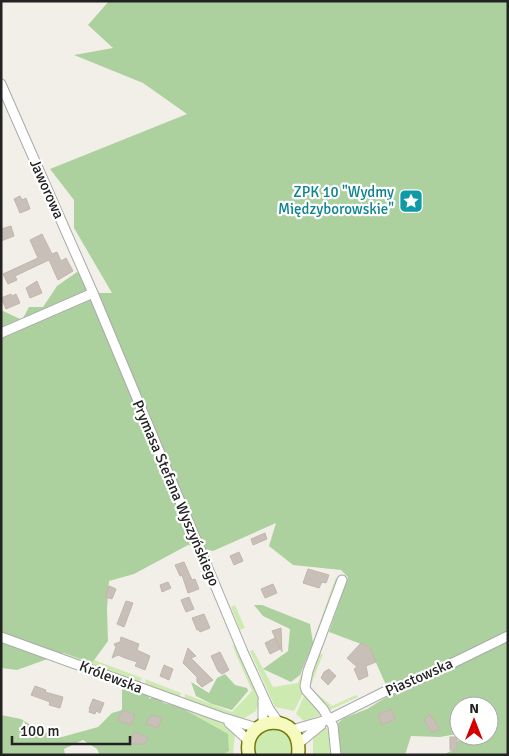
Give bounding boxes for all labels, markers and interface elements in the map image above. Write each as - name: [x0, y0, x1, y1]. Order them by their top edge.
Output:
- street label: Jaworowa: [26, 156, 68, 222]
- place label: ZPK 10 "Wydmy Międzyborowskie": [278, 183, 394, 218]
- place icon: ZPK 10 "Wydmy Międzyborowskie": [398, 188, 424, 214]
- street label: Prymasa Stefana Wyszyńskiego: [129, 397, 224, 589]
- street label: Piastowska: [382, 654, 456, 700]
- street label: Królewska: [77, 657, 145, 697]
- north arrow: [449, 696, 499, 746]
- text: N: [469, 700, 479, 717]
- scale bar: [12, 714, 130, 746]
- text: 100 m: [20, 722, 60, 740]

